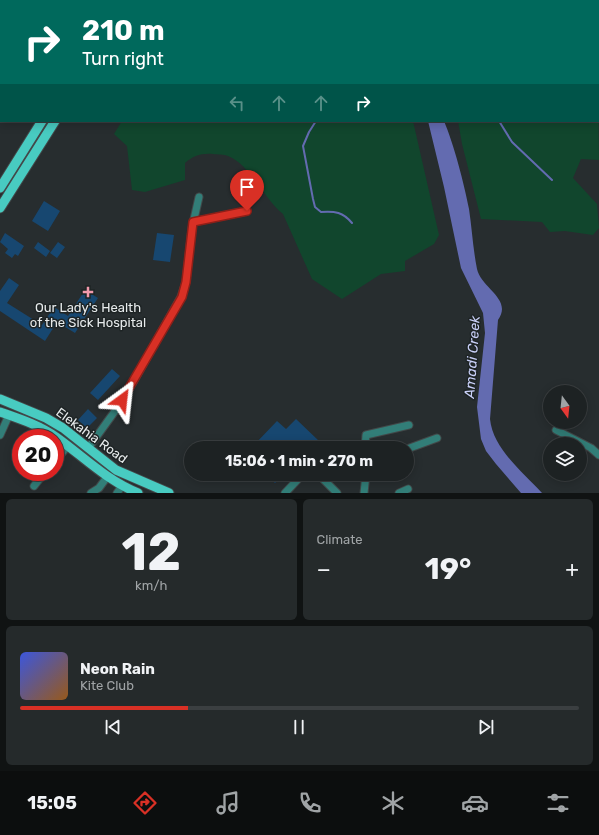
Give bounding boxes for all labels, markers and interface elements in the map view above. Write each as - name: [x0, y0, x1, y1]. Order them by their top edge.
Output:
- text: 210 m: [82, 14, 165, 47]
- icon: right: [16, 16, 68, 68]
- text: Turn right: [82, 48, 164, 70]
- icon: left: [226, 92, 248, 114]
- icon: ahead: [268, 92, 290, 114]
- icon: ahead: [310, 92, 332, 114]
- icon: right: [352, 92, 374, 114]
- pin: [230, 170, 264, 211]
- icon: arrive: [236, 176, 258, 198]
- marker: Our Lady's Health of the Sick Hospital: [82, 286, 94, 298]
- place label: Our Lady's Health of the Sick Hospital: [30, 300, 146, 330]
- water label: Amadi Creek: [461, 314, 484, 400]
- position arrow: [101, 379, 143, 421]
- north arrow: [543, 385, 587, 429]
- map controls: [543, 385, 587, 481]
- street label: Elekahia Road: [53, 405, 130, 466]
- speed limit sign: 20: [12, 429, 64, 481]
- button: layers: [543, 437, 587, 481]
- text: 15:06 · 1 min · 270 m: [225, 452, 373, 470]
- text: 12: [121, 521, 181, 583]
- text: Climate: [317, 532, 363, 547]
- text: 19°: [425, 551, 471, 587]
- text: −: [317, 556, 331, 583]
- text: +: [565, 556, 579, 583]
- text: km/h: [135, 578, 167, 593]
- text: Neon Rain: [80, 660, 155, 678]
- text: Kite Club: [80, 678, 134, 693]
- icon: previous: [102, 716, 124, 738]
- icon: pause: [288, 716, 310, 738]
- icon: next: [475, 716, 497, 738]
- icon: directions: [131, 789, 159, 817]
- icon: music: [214, 789, 242, 817]
- icon: phone: [296, 789, 324, 817]
- icon: climate: [379, 789, 407, 817]
- icon: car: [461, 789, 489, 817]
- icon: filters: [544, 789, 572, 817]
- text: 15:05: [27, 792, 77, 814]

